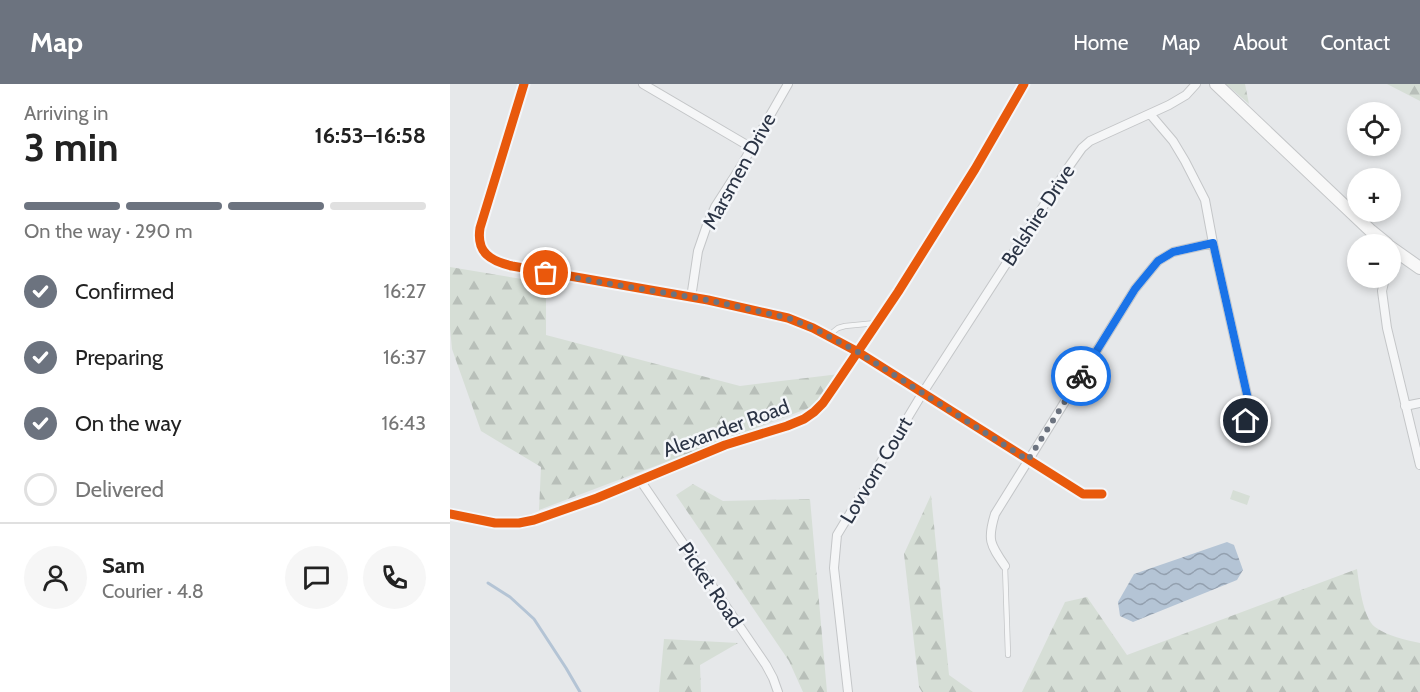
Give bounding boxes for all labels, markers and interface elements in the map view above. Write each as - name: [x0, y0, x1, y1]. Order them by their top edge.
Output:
- text: Map: [30, 25, 83, 59]
- text: Home: [1073, 30, 1129, 55]
- text: Map: [1162, 30, 1200, 55]
- text: About: [1233, 30, 1287, 55]
- text: Contact: [1320, 30, 1390, 55]
- text: Arriving in: [24, 101, 108, 125]
- map controls: [1347, 102, 1401, 288]
- button: locate: [1347, 102, 1401, 156]
- street label: Marsmen Drive: [697, 109, 781, 233]
- text: 16:53–16:58: [315, 122, 426, 149]
- text: 3 min: [24, 123, 119, 171]
- street label: Belshire Drive: [996, 160, 1080, 270]
- button: +: [1347, 168, 1401, 222]
- text: On the way · 290 m: [24, 219, 193, 243]
- button: −: [1347, 234, 1401, 288]
- pin: [520, 247, 571, 298]
- icon: bag: [529, 256, 562, 289]
- icon: check: [24, 275, 57, 308]
- text: Confirmed: [75, 278, 174, 305]
- text: 16:27: [383, 279, 426, 303]
- icon: check: [24, 341, 57, 374]
- text: Preparing: [75, 344, 163, 371]
- text: 16:37: [383, 345, 426, 369]
- courier: [1051, 346, 1111, 406]
- icon: bike: [1065, 360, 1098, 393]
- street label: Alexander Road: [660, 394, 792, 462]
- pin: [1220, 395, 1271, 446]
- icon: home: [1229, 404, 1262, 437]
- icon: check: [24, 407, 57, 440]
- text: On the way: [75, 410, 182, 437]
- text: 16:43: [382, 411, 426, 435]
- street label: Lovvorn Court: [835, 412, 917, 527]
- text: Delivered: [75, 476, 164, 503]
- street label: Picket Road: [674, 538, 748, 632]
- button: person: [24, 546, 87, 609]
- button: chat: [285, 546, 348, 609]
- button: phone: [363, 546, 426, 609]
- text: Sam: [102, 552, 145, 579]
- text: Courier · 4.8: [102, 579, 204, 603]

